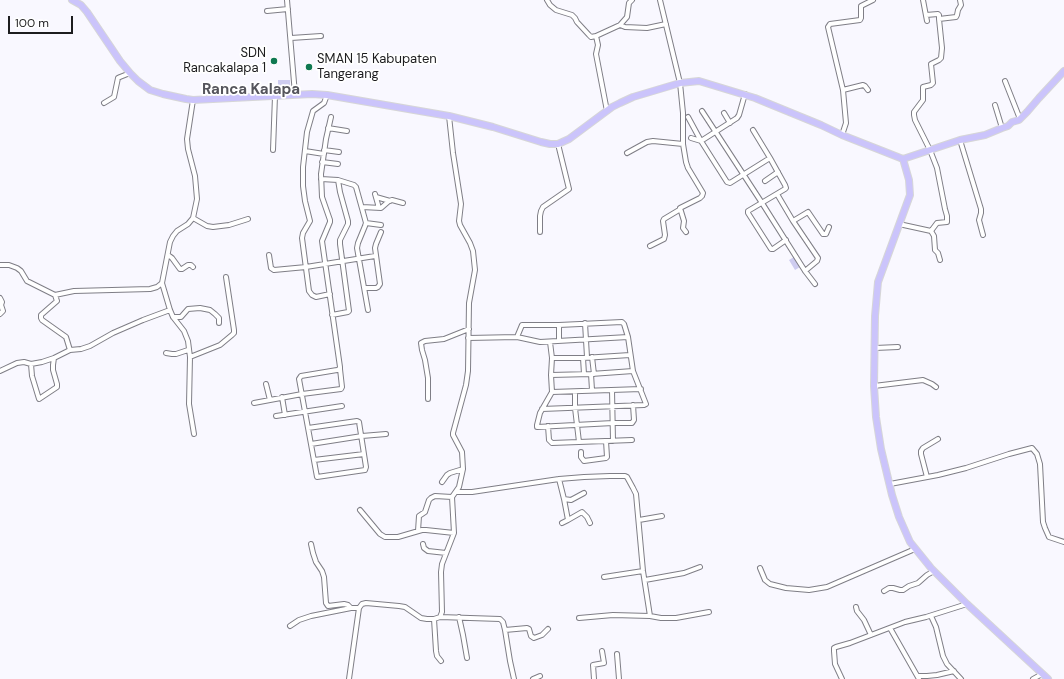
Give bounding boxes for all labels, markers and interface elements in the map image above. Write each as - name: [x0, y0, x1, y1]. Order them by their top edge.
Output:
- scale bar: [10, 8, 75, 34]
- text: 100 m: [15, 15, 49, 31]
- place label: SDN Rancakalapa 1: [183, 46, 266, 77]
- place label: SMAN 15 Kabupaten Tangerang: [317, 52, 437, 83]
- marker: SDN Rancakalapa 1: [269, 56, 279, 66]
- marker: SMAN 15 Kabupaten Tangerang: [304, 62, 314, 72]
- district label: Ranca Kalapa: [202, 81, 300, 99]

